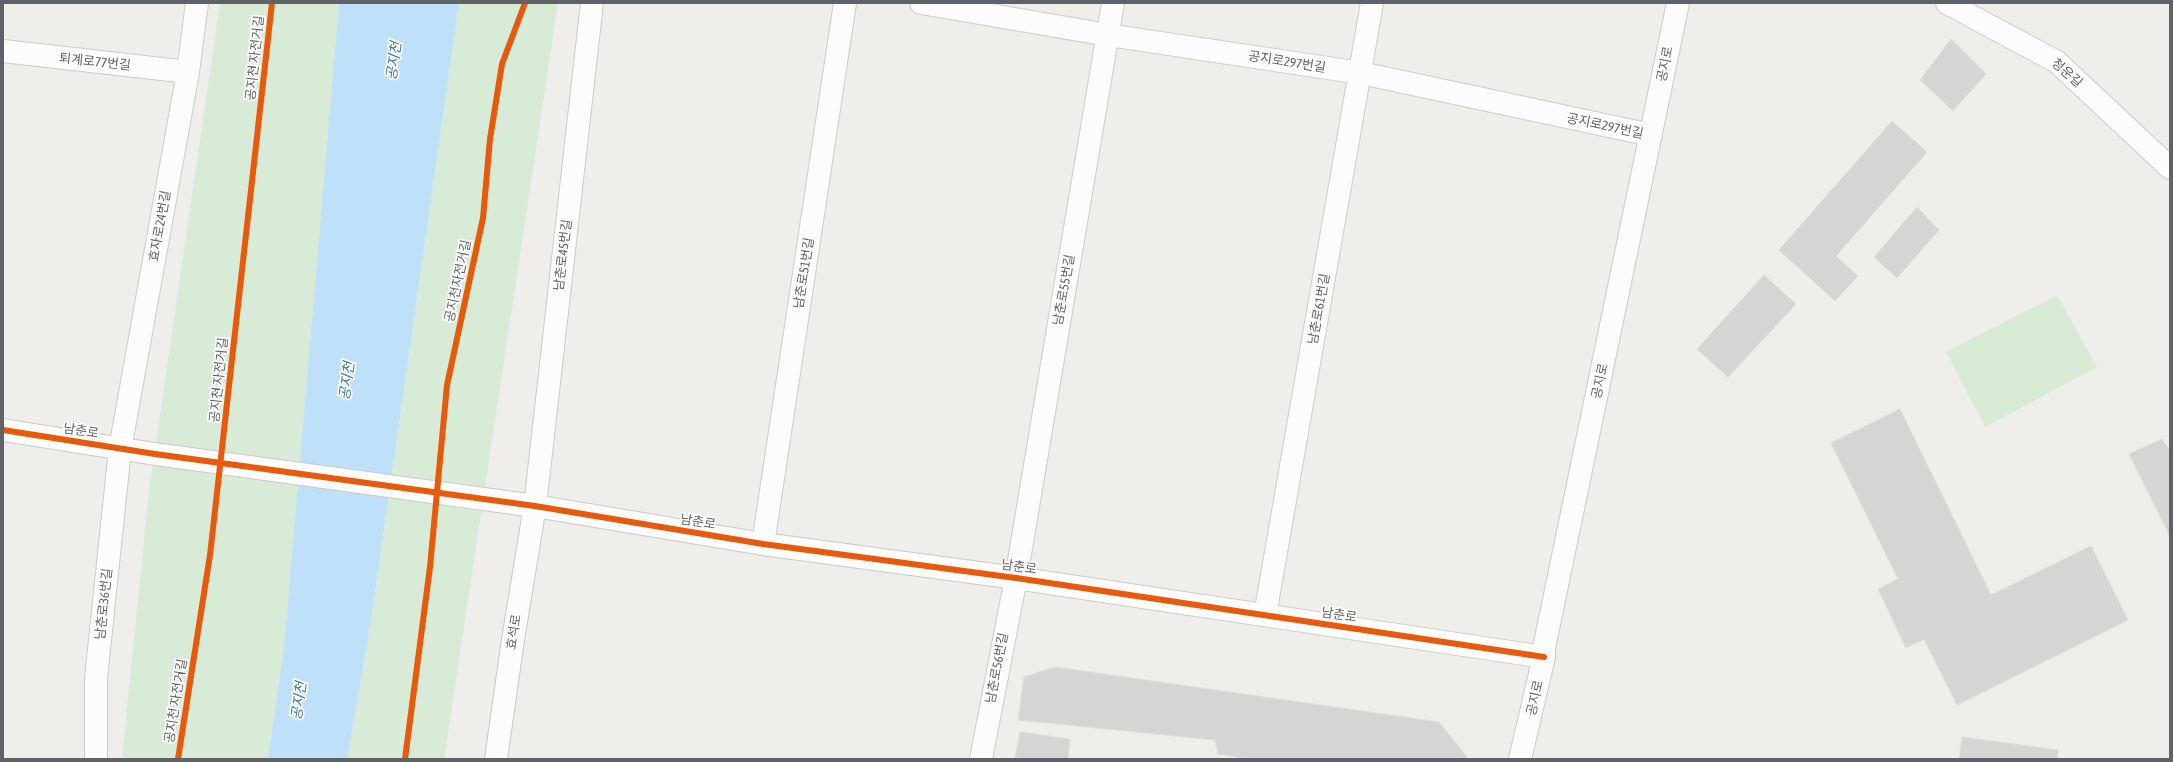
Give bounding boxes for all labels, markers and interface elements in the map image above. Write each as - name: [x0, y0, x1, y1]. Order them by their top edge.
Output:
- street label: 공지천 자전거길: [243, 15, 267, 101]
- water label: 공지천: [383, 41, 405, 81]
- street label: 공지로: [1654, 45, 1676, 83]
- street label: 공지로297번길: [1247, 48, 1327, 76]
- street label: 퇴계로77번길: [58, 50, 132, 74]
- street label: 청운길: [2048, 55, 2086, 91]
- street label: 공지로297번길: [1565, 110, 1645, 142]
- street label: 효자로24번길: [146, 189, 174, 263]
- street label: 남춘로45번길: [551, 218, 575, 292]
- street label: 남춘로51번길: [791, 236, 817, 310]
- street label: 공지천자전거길: [442, 238, 474, 324]
- street label: 남춘로55번길: [1050, 253, 1078, 327]
- street label: 남춘로61번길: [1305, 272, 1333, 346]
- street label: 공지천 자전거길: [207, 337, 231, 423]
- water label: 공지천: [336, 361, 358, 401]
- street label: 공지로: [1589, 362, 1611, 400]
- street label: 남춘로: [62, 420, 100, 442]
- street label: 남춘로: [679, 511, 717, 533]
- street label: 남춘로: [1000, 557, 1038, 577]
- street label: 남춘로36번길: [92, 567, 116, 641]
- street label: 남춘로: [1320, 604, 1358, 626]
- street label: 효석로: [503, 613, 525, 651]
- street label: 남춘로56번길: [982, 631, 1012, 705]
- street label: 공지천 자전거길: [162, 658, 190, 744]
- street label: 공지로: [1523, 679, 1547, 717]
- water label: 공지천: [288, 681, 310, 721]

